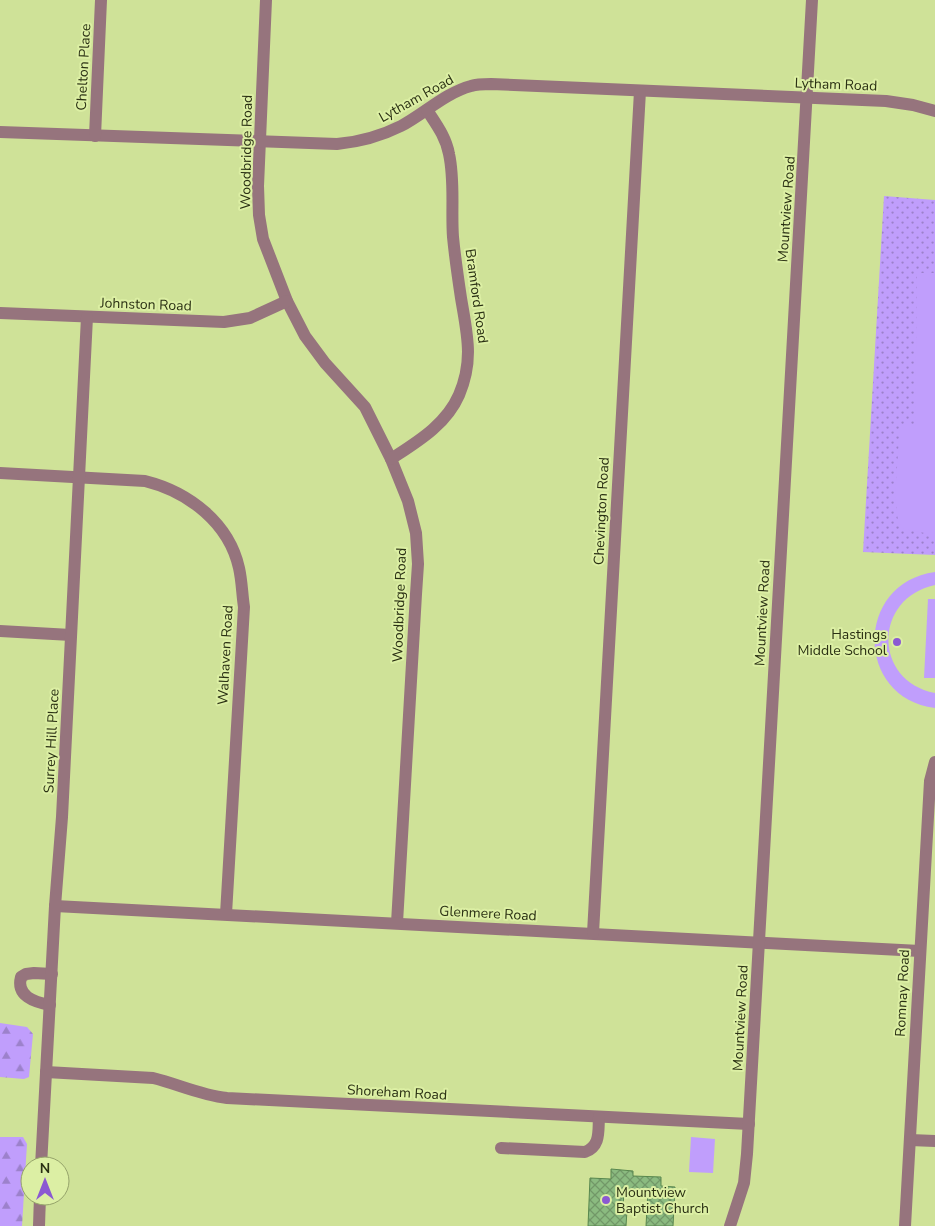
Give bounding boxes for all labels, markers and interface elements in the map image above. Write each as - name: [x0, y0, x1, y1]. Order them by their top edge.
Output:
- street label: Chelton Place: [72, 23, 95, 111]
- street label: Lytham Road: [375, 70, 457, 127]
- street label: Lytham Road: [794, 74, 878, 95]
- street label: Woodbridge Road: [236, 94, 257, 210]
- street label: Mountview Road: [773, 155, 800, 263]
- street label: Bramford Road: [460, 248, 493, 345]
- street label: Johnston Road: [99, 293, 192, 316]
- street label: Chevington Road: [589, 457, 614, 565]
- street label: Woodbridge Road: [388, 547, 411, 663]
- street label: Mountview Road: [750, 559, 775, 667]
- street label: Walhaven Road: [213, 605, 238, 706]
- place label: Hastings Middle School: [798, 625, 888, 660]
- marker: Hastings Middle School: [891, 636, 903, 648]
- street label: Surrey Hill Place: [39, 688, 64, 794]
- street label: Glenmere Road: [439, 901, 537, 926]
- street label: Romnay Road: [891, 949, 914, 1037]
- street label: Mountview Road: [728, 964, 753, 1072]
- street label: Shoreham Road: [346, 1080, 448, 1105]
- north arrow: [20, 1156, 70, 1206]
- text: N: [40, 1159, 50, 1178]
- place label: Mountview Baptist Church: [616, 1183, 709, 1218]
- marker: Mountview Baptist Church: [600, 1194, 612, 1206]

